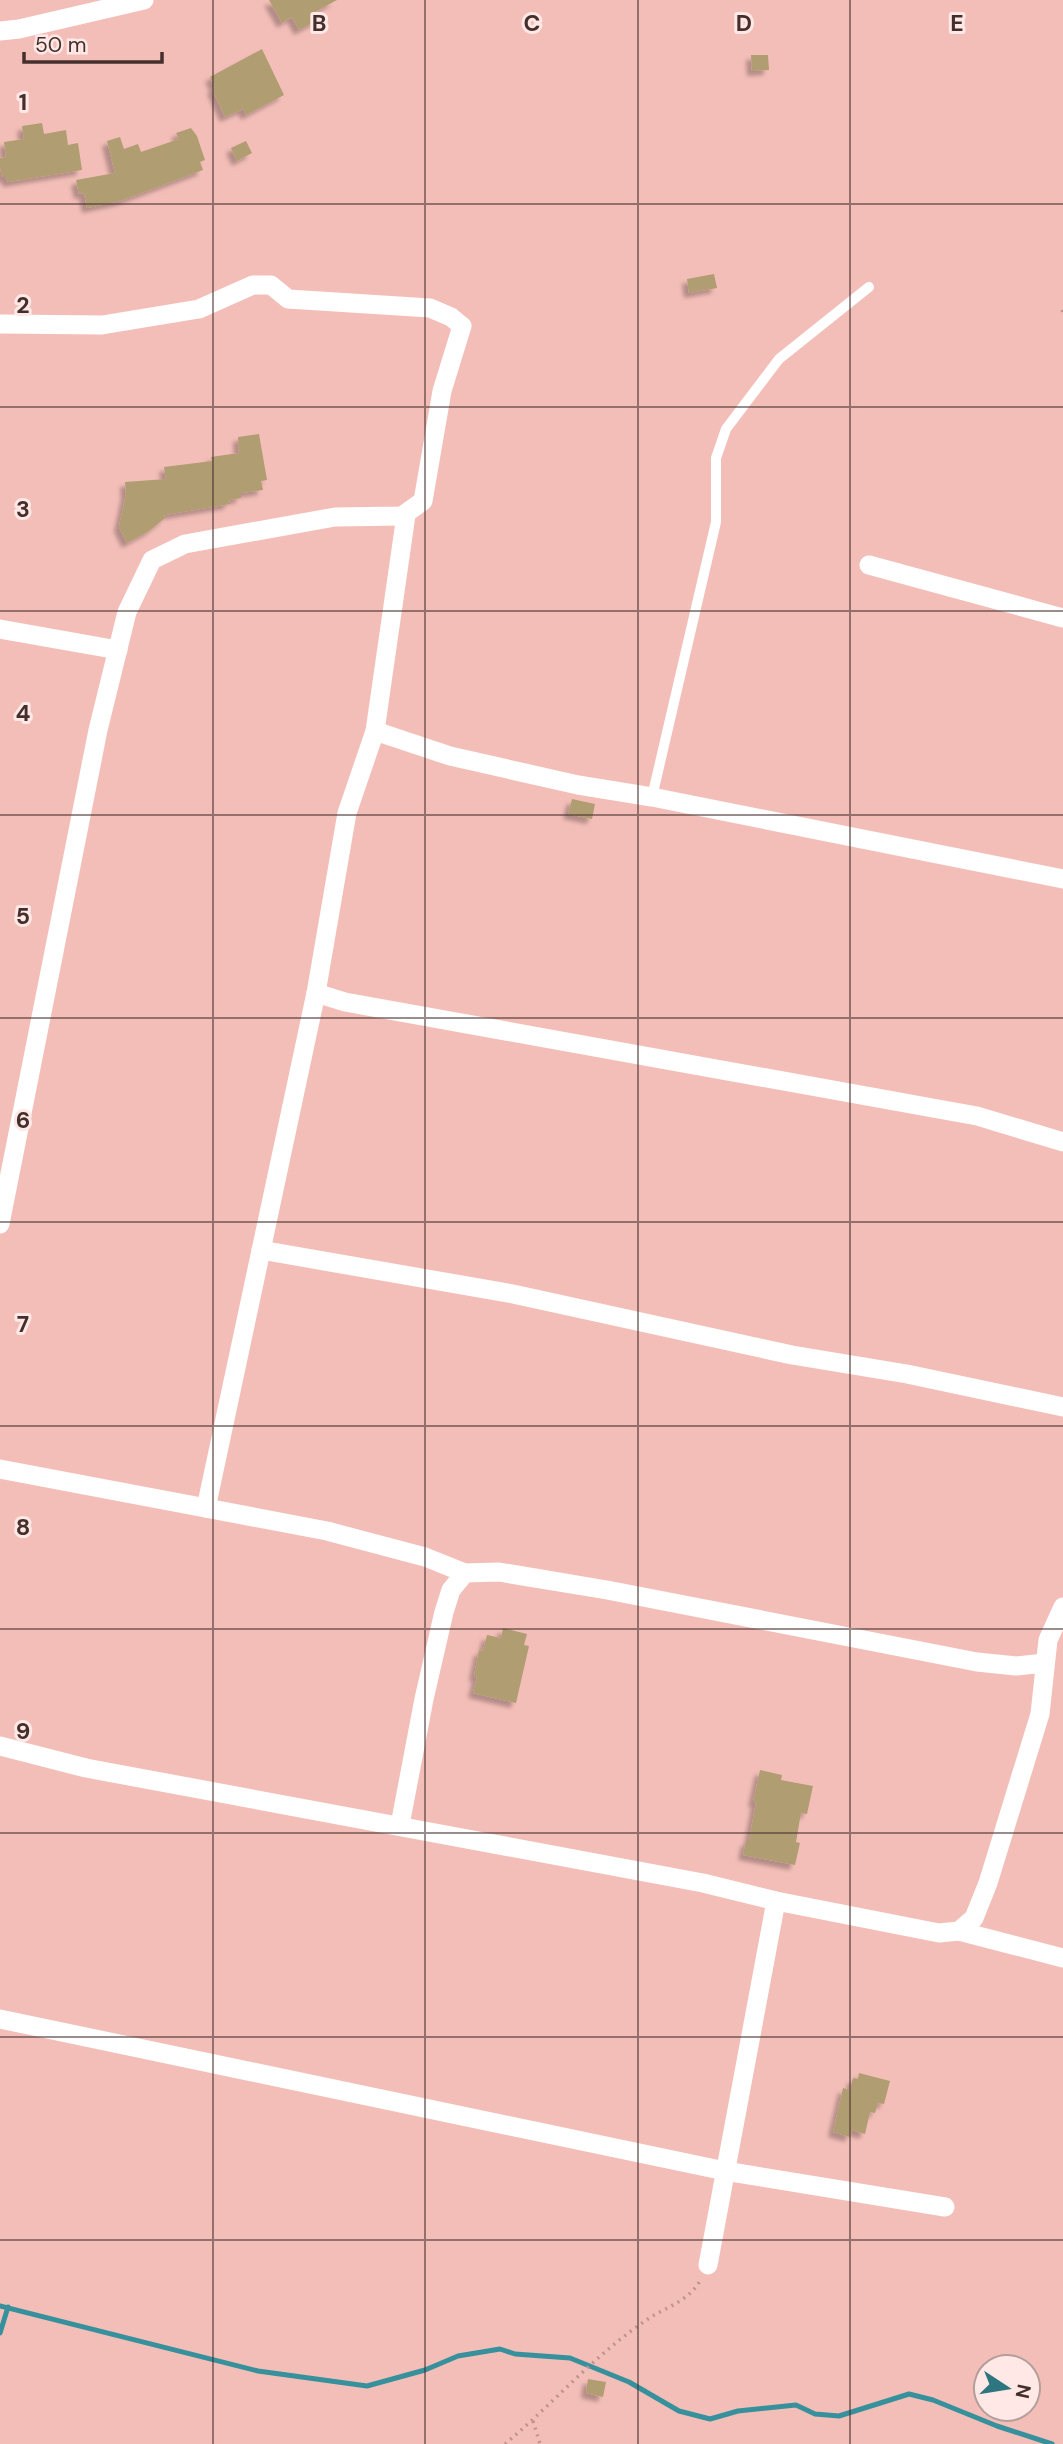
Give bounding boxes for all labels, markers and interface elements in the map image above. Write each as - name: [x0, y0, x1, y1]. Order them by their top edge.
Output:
- text: B: [312, 8, 326, 38]
- text: C: [524, 8, 540, 38]
- text: D: [736, 8, 752, 38]
- text: E: [950, 8, 964, 38]
- scale bar: [24, 21, 163, 65]
- text: 50 m: [35, 31, 86, 59]
- text: 1: [19, 87, 27, 117]
- text: 2: [16, 290, 30, 320]
- text: 3: [16, 494, 30, 524]
- text: 4: [16, 698, 31, 728]
- text: 5: [16, 901, 30, 931]
- text: 6: [16, 1105, 30, 1135]
- text: 7: [17, 1309, 29, 1339]
- text: 8: [16, 1512, 30, 1542]
- text: 9: [16, 1716, 30, 1746]
- north arrow: [972, 2353, 1042, 2423]
- text: N: [1009, 2382, 1037, 2401]

